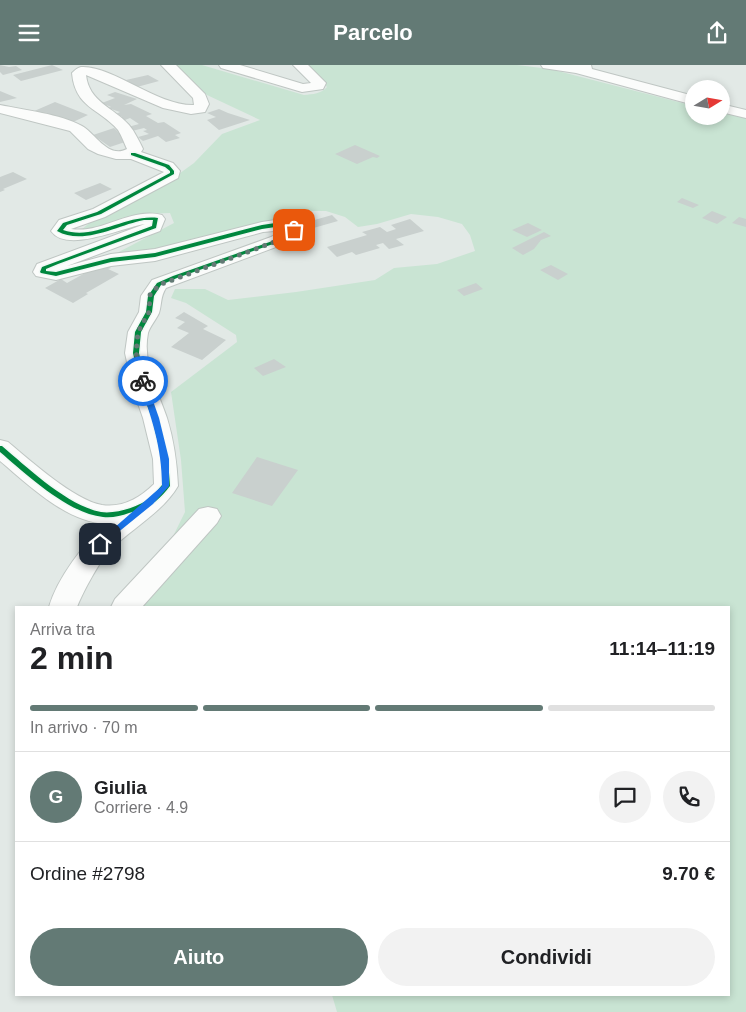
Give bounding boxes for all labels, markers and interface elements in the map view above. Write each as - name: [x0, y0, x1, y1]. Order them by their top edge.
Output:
- icon: menu: [15, 19, 43, 47]
- icon: share: [703, 19, 731, 47]
- text: Parcelo: [333, 20, 413, 45]
- north arrow: [685, 80, 730, 125]
- map controls: [685, 80, 730, 125]
- pin: [273, 209, 315, 251]
- icon: bag: [280, 216, 308, 244]
- courier: [118, 356, 168, 406]
- icon: bike: [129, 367, 157, 395]
- pin: [79, 523, 121, 565]
- icon: home: [86, 530, 114, 558]
- text: Arriva tra: [30, 621, 95, 638]
- text: 11:14–11:19: [609, 638, 715, 659]
- text: 2 min: [30, 640, 114, 676]
- text: In arrivo · 70 m: [30, 719, 138, 736]
- button: chat: [599, 771, 651, 823]
- button: phone: [663, 771, 715, 823]
- text: Giulia: [94, 777, 147, 798]
- text: G: [49, 786, 63, 807]
- text: Corriere · 4.9: [94, 799, 188, 816]
- text: Ordine #2798: [30, 863, 145, 884]
- text: 9.70 €: [662, 863, 715, 884]
- button: Aiuto: [30, 928, 368, 986]
- button: Condividi: [378, 928, 715, 986]

